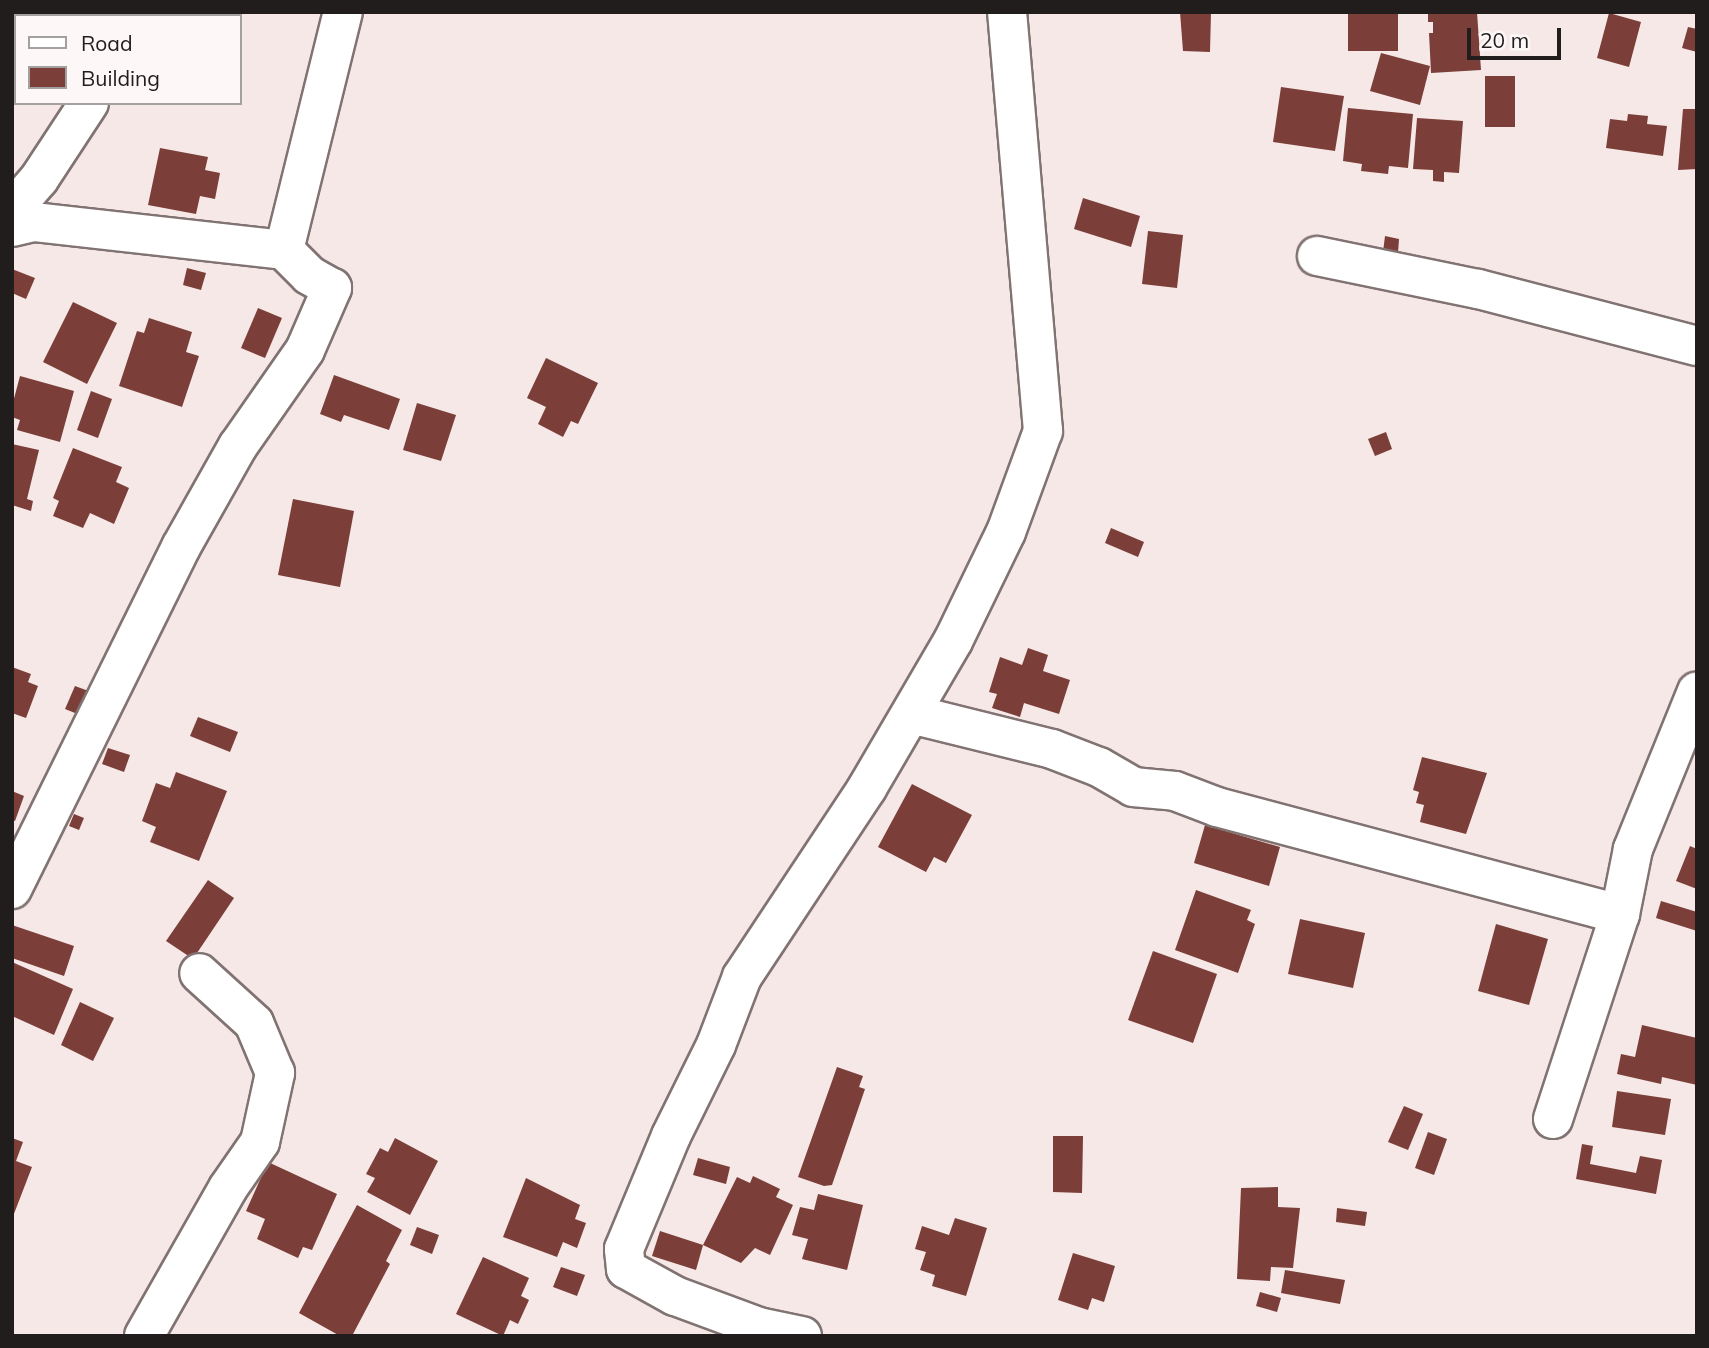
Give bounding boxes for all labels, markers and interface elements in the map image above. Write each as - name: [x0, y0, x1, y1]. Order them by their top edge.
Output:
- legend: [14, 14, 242, 105]
- scale bar: [1471, 14, 1566, 58]
- text: 20 m: [1480, 27, 1529, 53]
- text: Road: [81, 30, 132, 56]
- text: Building: [81, 65, 160, 91]

